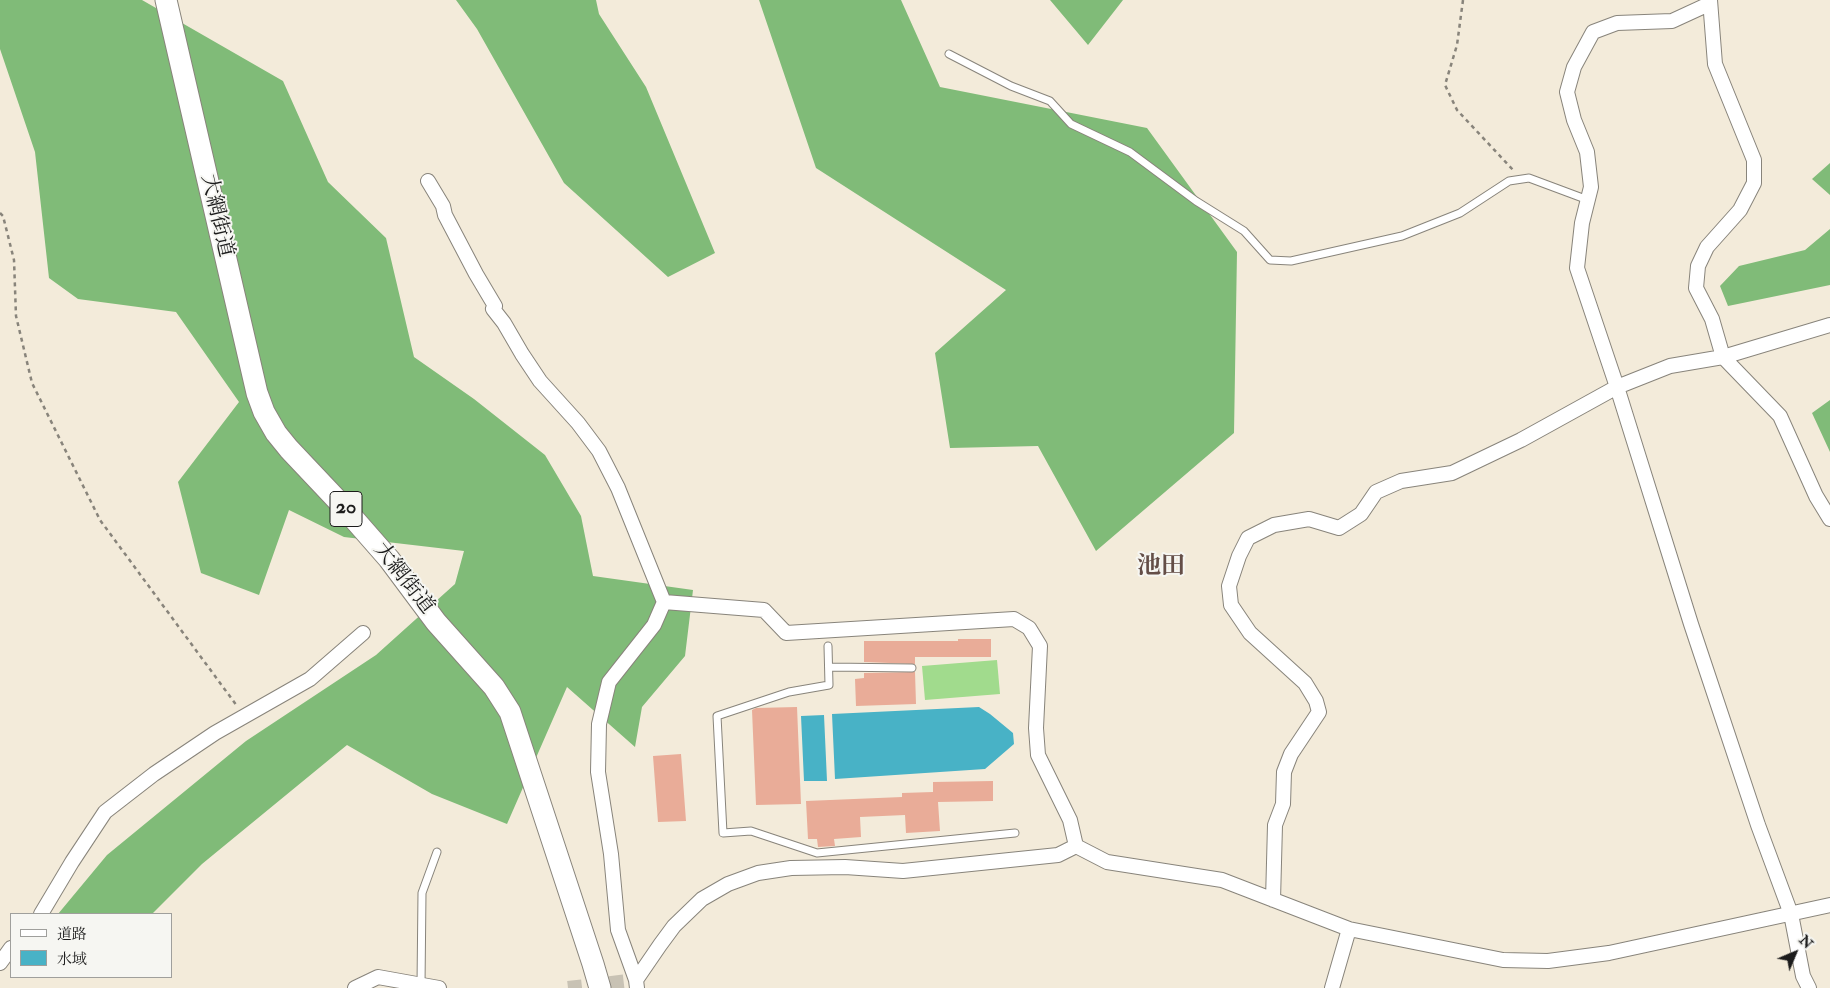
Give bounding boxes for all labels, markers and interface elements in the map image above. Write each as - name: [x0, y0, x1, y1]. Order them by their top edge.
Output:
- street label: 大網街道: [194, 172, 238, 260]
- road number: 20: [330, 492, 362, 526]
- street label: 大網街道: [367, 538, 439, 620]
- district label: 池田: [1137, 554, 1185, 582]
- legend: [10, 913, 172, 978]
- text: 道路: [57, 925, 87, 944]
- north arrow: [1770, 928, 1820, 978]
- text: N: [1796, 932, 1816, 952]
- text: 水域: [57, 950, 87, 969]

